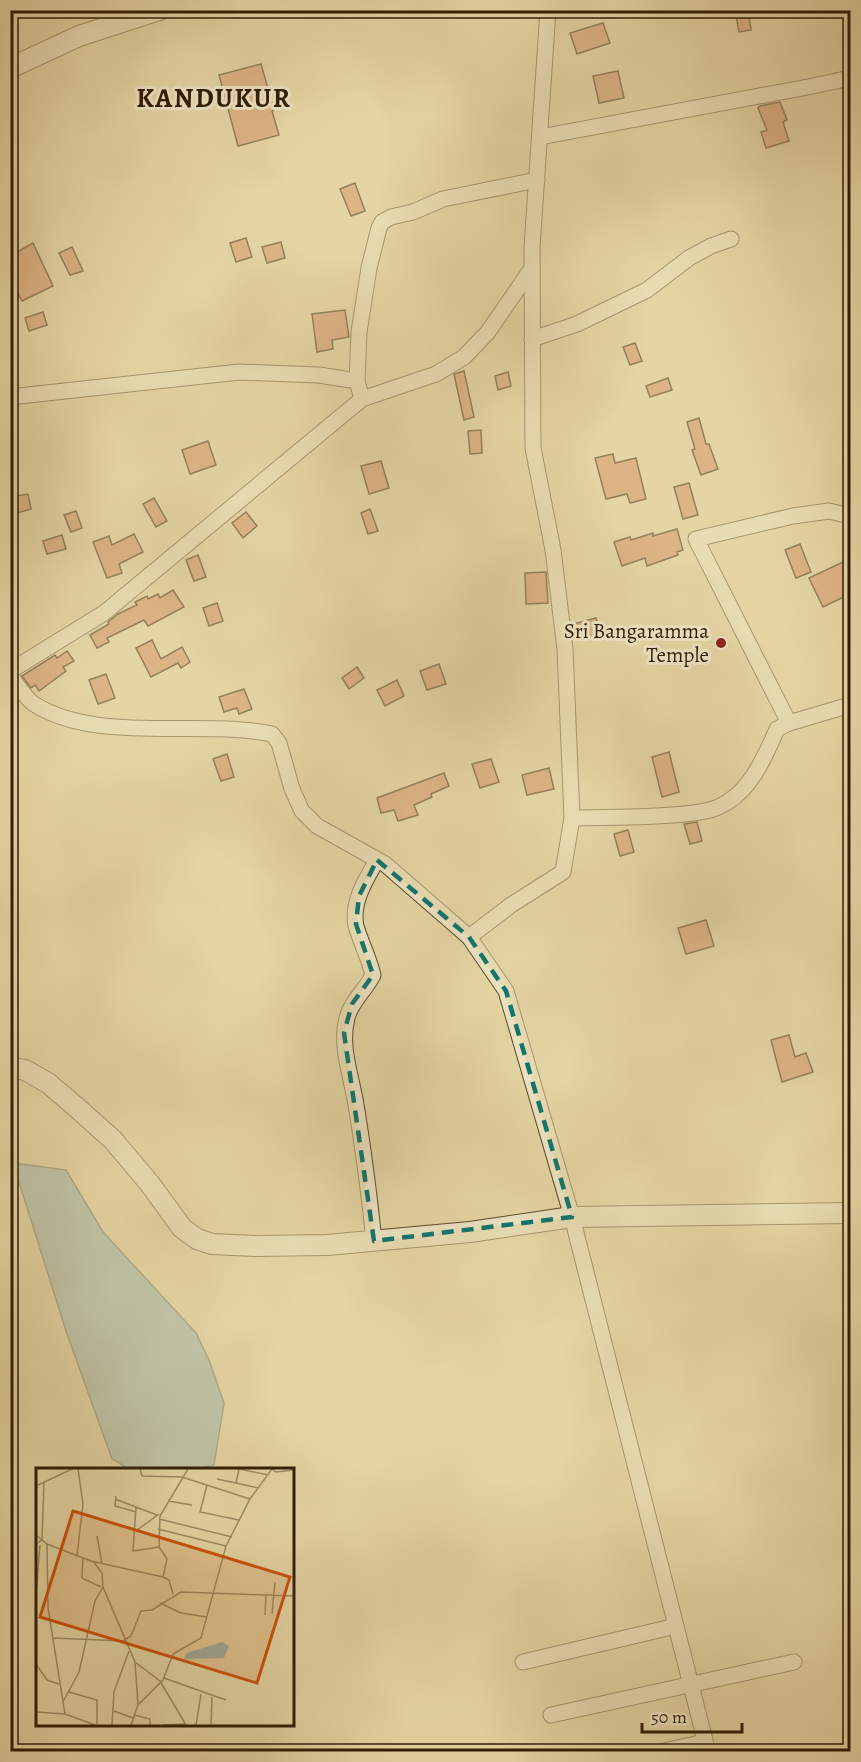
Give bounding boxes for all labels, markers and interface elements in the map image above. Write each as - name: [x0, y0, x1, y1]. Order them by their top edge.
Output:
- district label: KANDUKUR: [136, 80, 292, 116]
- place label: Sri Bangaramma Temple: [564, 617, 709, 669]
- marker: Sri Bangaramma Temple: [714, 636, 728, 650]
- inset map: [36, 1468, 294, 1726]
- scale bar: [642, 1696, 742, 1734]
- text: 50 m: [651, 1705, 687, 1729]

